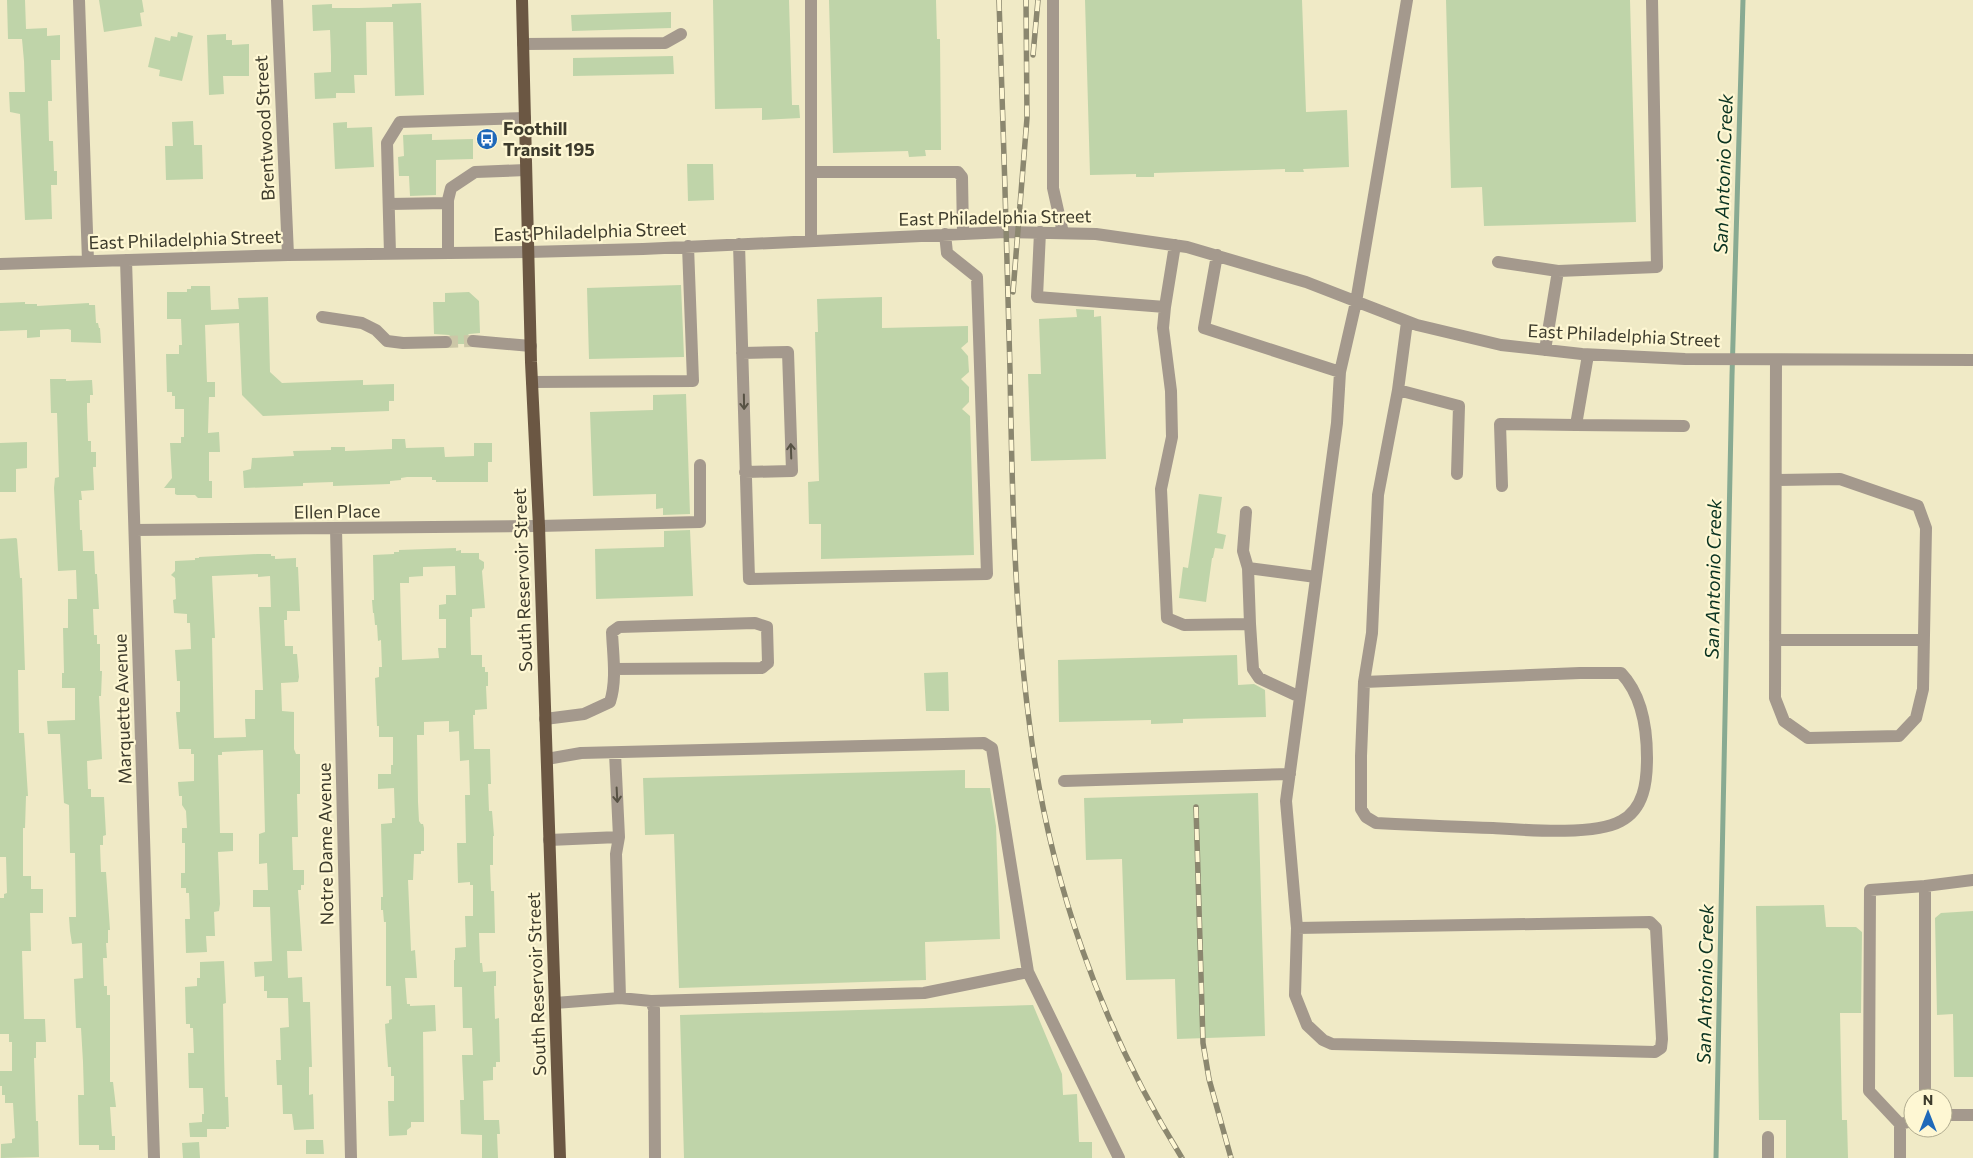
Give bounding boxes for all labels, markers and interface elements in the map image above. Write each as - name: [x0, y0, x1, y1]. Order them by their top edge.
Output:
- street label: Brentwood Street: [249, 55, 279, 202]
- water label: San Antonio Creek: [1708, 93, 1737, 254]
- place label: Foothill Transit 195: [503, 117, 595, 160]
- bus stop icon: Foothill Transit 195: [475, 127, 499, 151]
- street label: East Philadelphia Street: [898, 204, 1092, 230]
- street label: East Philadelphia Street: [493, 217, 687, 245]
- street label: East Philadelphia Street: [88, 225, 282, 253]
- street label: East Philadelphia Street: [1527, 319, 1721, 351]
- one-way arrow: [739, 394, 748, 410]
- one-way arrow: [787, 443, 796, 459]
- street label: South Reservoir Street: [508, 488, 536, 672]
- water label: San Antonio Creek: [1700, 498, 1725, 659]
- street label: Ellen Place: [293, 499, 381, 523]
- street label: Marquette Avenue: [108, 633, 136, 785]
- street label: Notre Dame Avenue: [313, 762, 337, 926]
- one-way arrow: [612, 786, 622, 802]
- street label: South Reservoir Street: [522, 892, 550, 1076]
- water label: San Antonio Creek: [1692, 903, 1717, 1064]
- north arrow: [1903, 1088, 1953, 1138]
- text: N: [1923, 1091, 1933, 1108]

